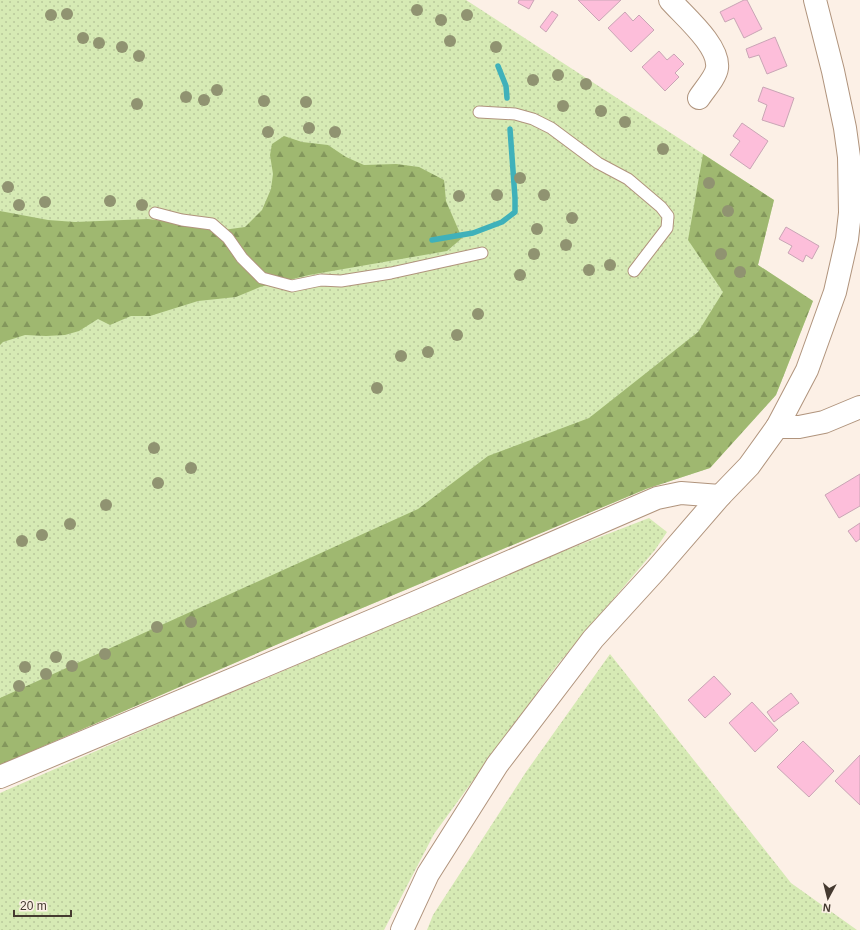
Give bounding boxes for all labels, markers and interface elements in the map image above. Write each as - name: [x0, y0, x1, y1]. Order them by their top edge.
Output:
- north arrow: [808, 878, 848, 918]
- scale bar: [14, 892, 71, 918]
- text: 20 m: [20, 899, 47, 913]
- text: N: [822, 901, 831, 914]

